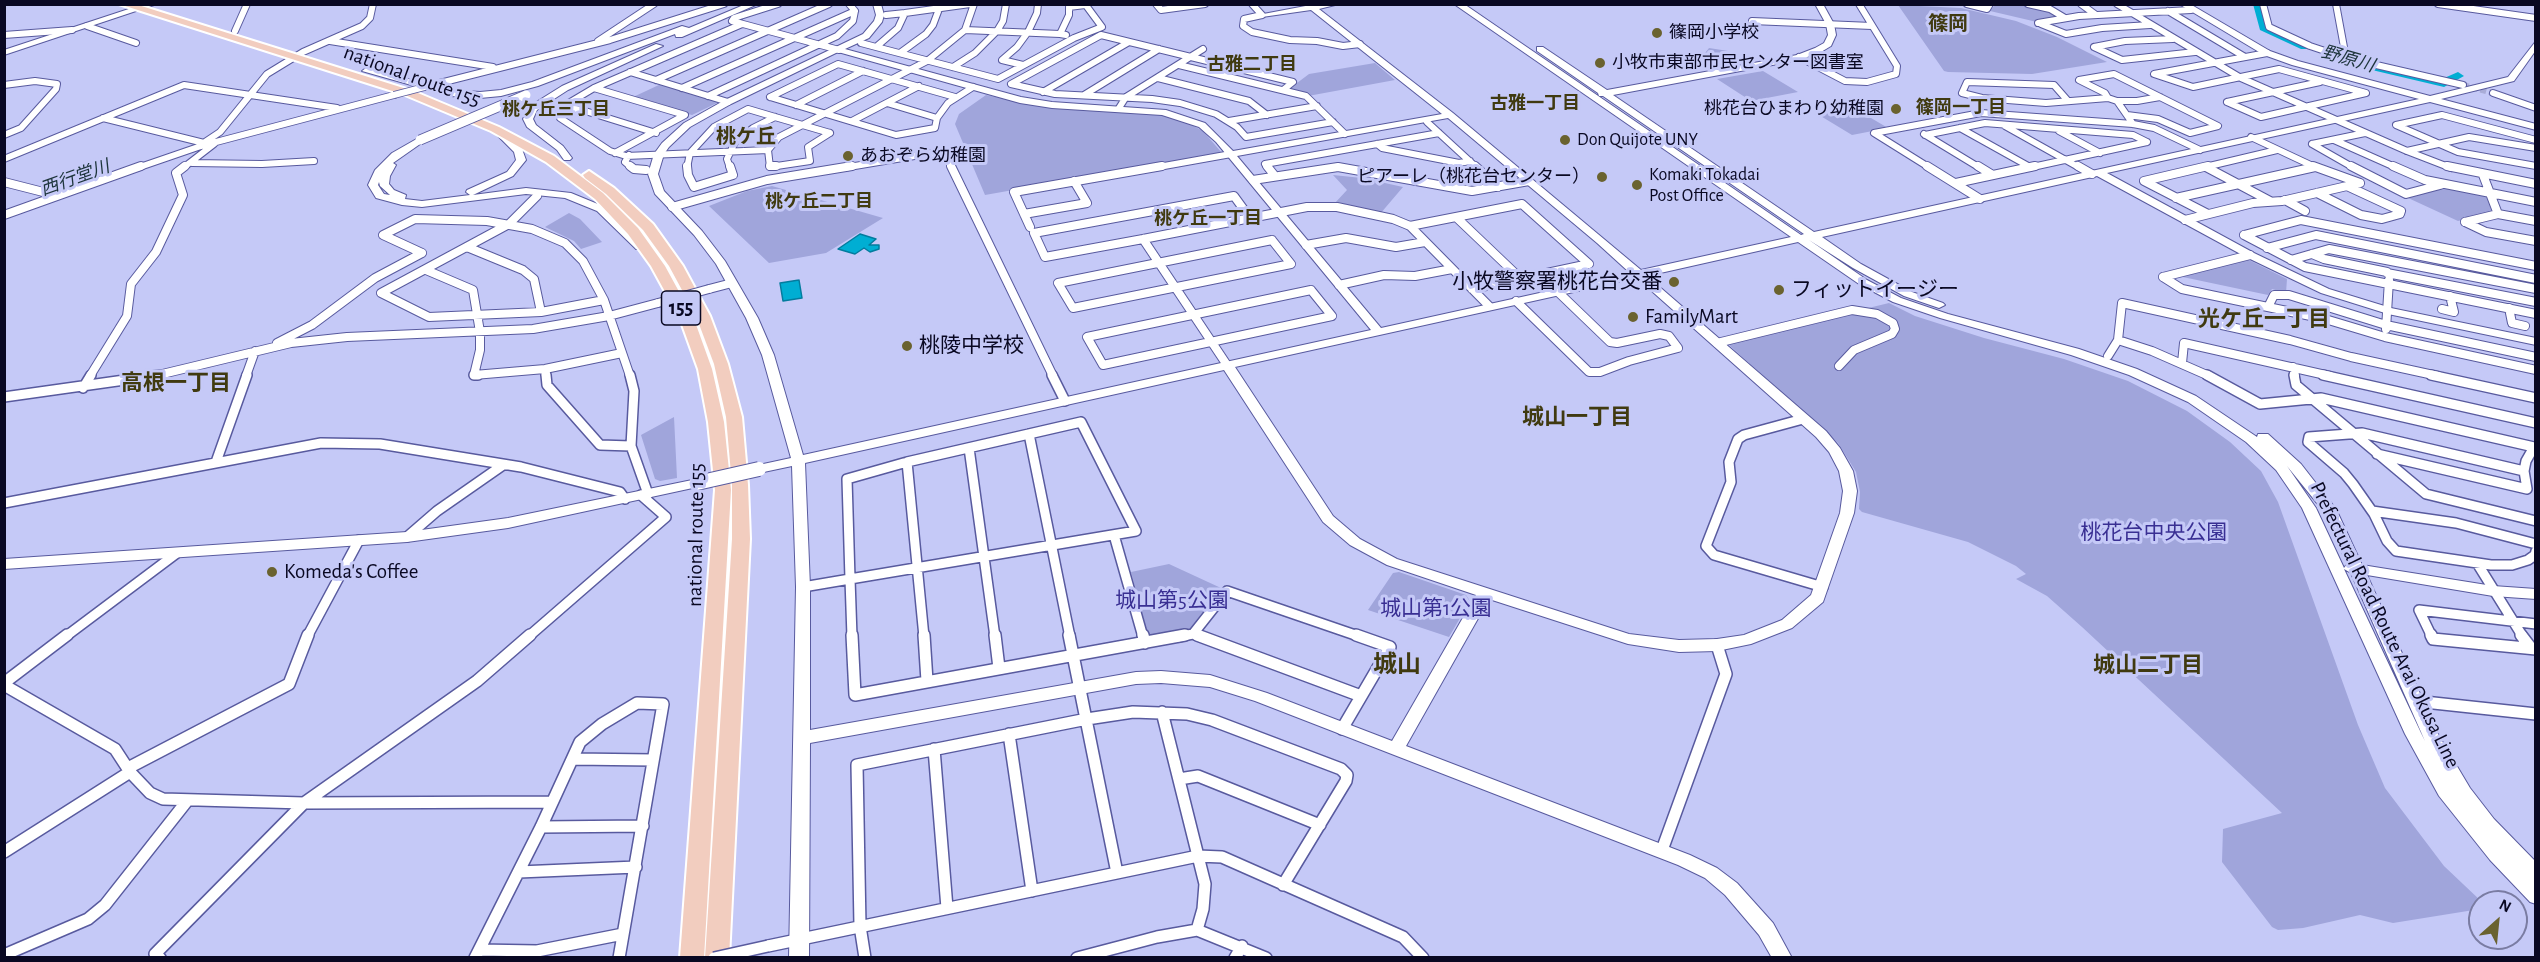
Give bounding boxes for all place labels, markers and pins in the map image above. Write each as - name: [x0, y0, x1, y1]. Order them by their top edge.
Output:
- place label: 篠岡小学校: [1669, 22, 1759, 44]
- marker: 篠岡小学校: [1650, 26, 1664, 40]
- place label: 小牧市東部市民センター図書室: [1612, 52, 1864, 74]
- marker: 小牧市東部市民センター図書室: [1593, 56, 1607, 70]
- place label: 桃花台ひまわり幼稚園: [1704, 98, 1884, 120]
- marker: 桃花台ひまわり幼稚園: [1889, 102, 1903, 116]
- place label: Don Quijote UNY: [1577, 129, 1698, 151]
- marker: Don Quijote UNY: [1558, 133, 1572, 147]
- place label: あおぞら幼稚園: [860, 145, 986, 167]
- marker: あおぞら幼稚園: [841, 149, 855, 163]
- place label: Komaki Tokadai Post Office: [1649, 164, 1760, 207]
- place label: ピアーレ（桃花台センター）: [1357, 166, 1590, 188]
- marker: ピアーレ（桃花台センター）: [1595, 170, 1609, 184]
- marker: Komaki Tokadai Post Office: [1630, 178, 1644, 192]
- place label: 小牧警察署桃花台交番: [1452, 269, 1662, 295]
- marker: 小牧警察署桃花台交番: [1667, 275, 1681, 289]
- place label: フィットイージー: [1791, 277, 1959, 303]
- marker: フィットイージー: [1772, 283, 1786, 297]
- place label: FamilyMart: [1645, 304, 1738, 330]
- marker: FamilyMart: [1626, 310, 1640, 324]
- place label: 桃陵中学校: [919, 333, 1024, 359]
- marker: 桃陵中学校: [900, 339, 914, 353]
- place label: Komeda's Coffee: [284, 559, 418, 585]
- marker: Komeda's Coffee: [265, 565, 279, 579]

